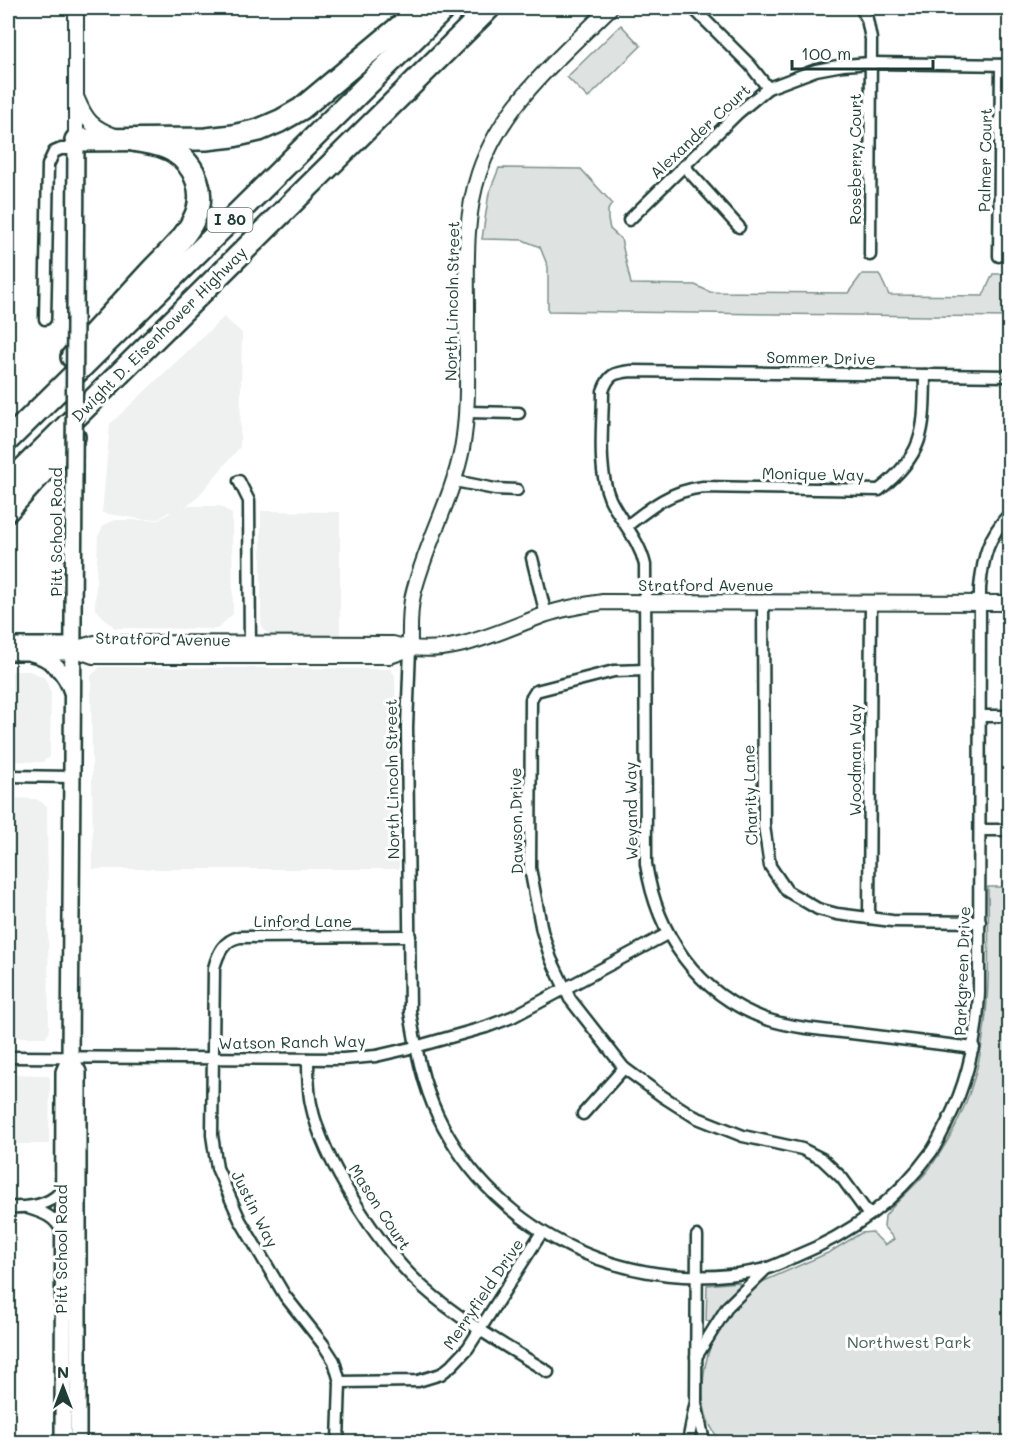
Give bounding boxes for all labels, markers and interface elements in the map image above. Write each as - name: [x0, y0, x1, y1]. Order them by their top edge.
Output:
- scale bar: [792, 33, 933, 71]
- text: 100 m: [801, 41, 851, 65]
- street label: Alexander Court: [645, 79, 754, 183]
- street label: Roseberry Court: [844, 93, 865, 225]
- street label: Palmer Court: [973, 108, 996, 212]
- road number: I 80: [208, 208, 252, 232]
- street label: North Lincoln Street: [440, 221, 463, 381]
- street label: Dwight D. Eisenhower Highway: [67, 242, 251, 426]
- street label: Sommer Drive: [766, 346, 876, 369]
- street label: Monique Way: [762, 462, 864, 485]
- street label: Pitt School Road: [45, 467, 66, 597]
- street label: Stratford Avenue: [638, 574, 774, 595]
- street label: Stratford Avenue: [95, 627, 231, 650]
- street label: North Lincoln Street: [380, 699, 403, 859]
- street label: Woodman Way: [844, 704, 865, 816]
- street label: Charity Lane: [737, 744, 762, 846]
- street label: Weyand Way: [619, 761, 642, 861]
- street label: Dawson Drive: [504, 767, 527, 875]
- street label: Parkgreen Drive: [949, 906, 974, 1036]
- street label: Linford Lane: [254, 910, 352, 931]
- street label: Watson Ranch Way: [218, 1030, 366, 1053]
- street label: Mason Court: [345, 1160, 416, 1254]
- street label: Justin Way: [227, 1167, 284, 1251]
- street label: Pitt School Road: [50, 1184, 71, 1314]
- street label: Merryfield Drive: [438, 1234, 528, 1353]
- park label: Northwest Park: [847, 1331, 971, 1352]
- north arrow: [33, 1357, 93, 1417]
- text: N: [57, 1361, 69, 1382]

